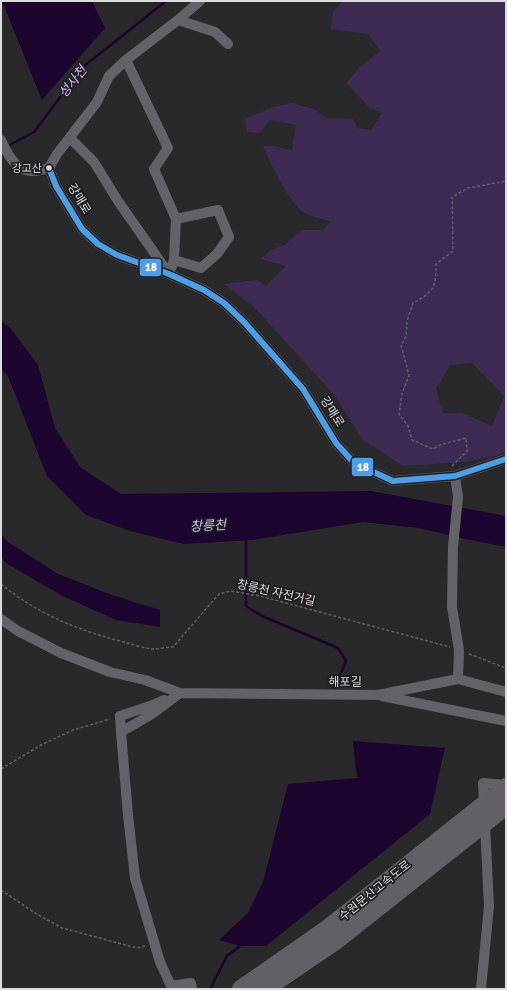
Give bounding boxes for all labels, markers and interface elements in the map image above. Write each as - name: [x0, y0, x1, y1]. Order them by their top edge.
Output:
- water label: 성사천: [55, 62, 91, 101]
- place label: 강고산: [12, 162, 42, 175]
- marker: 강고산: [44, 163, 54, 173]
- street label: 강매로: [64, 181, 94, 217]
- line badge: 18: [139, 258, 162, 277]
- text: 18: [145, 261, 157, 274]
- street label: 강매로: [317, 394, 347, 430]
- line badge: 18: [351, 457, 374, 477]
- text: 18: [357, 461, 369, 474]
- water label: 창릉천: [190, 517, 227, 535]
- street label: 창릉천 자전거길: [235, 577, 317, 609]
- street label: 해포길: [328, 675, 362, 690]
- street label: 수원문산고속도로: [336, 857, 414, 925]

